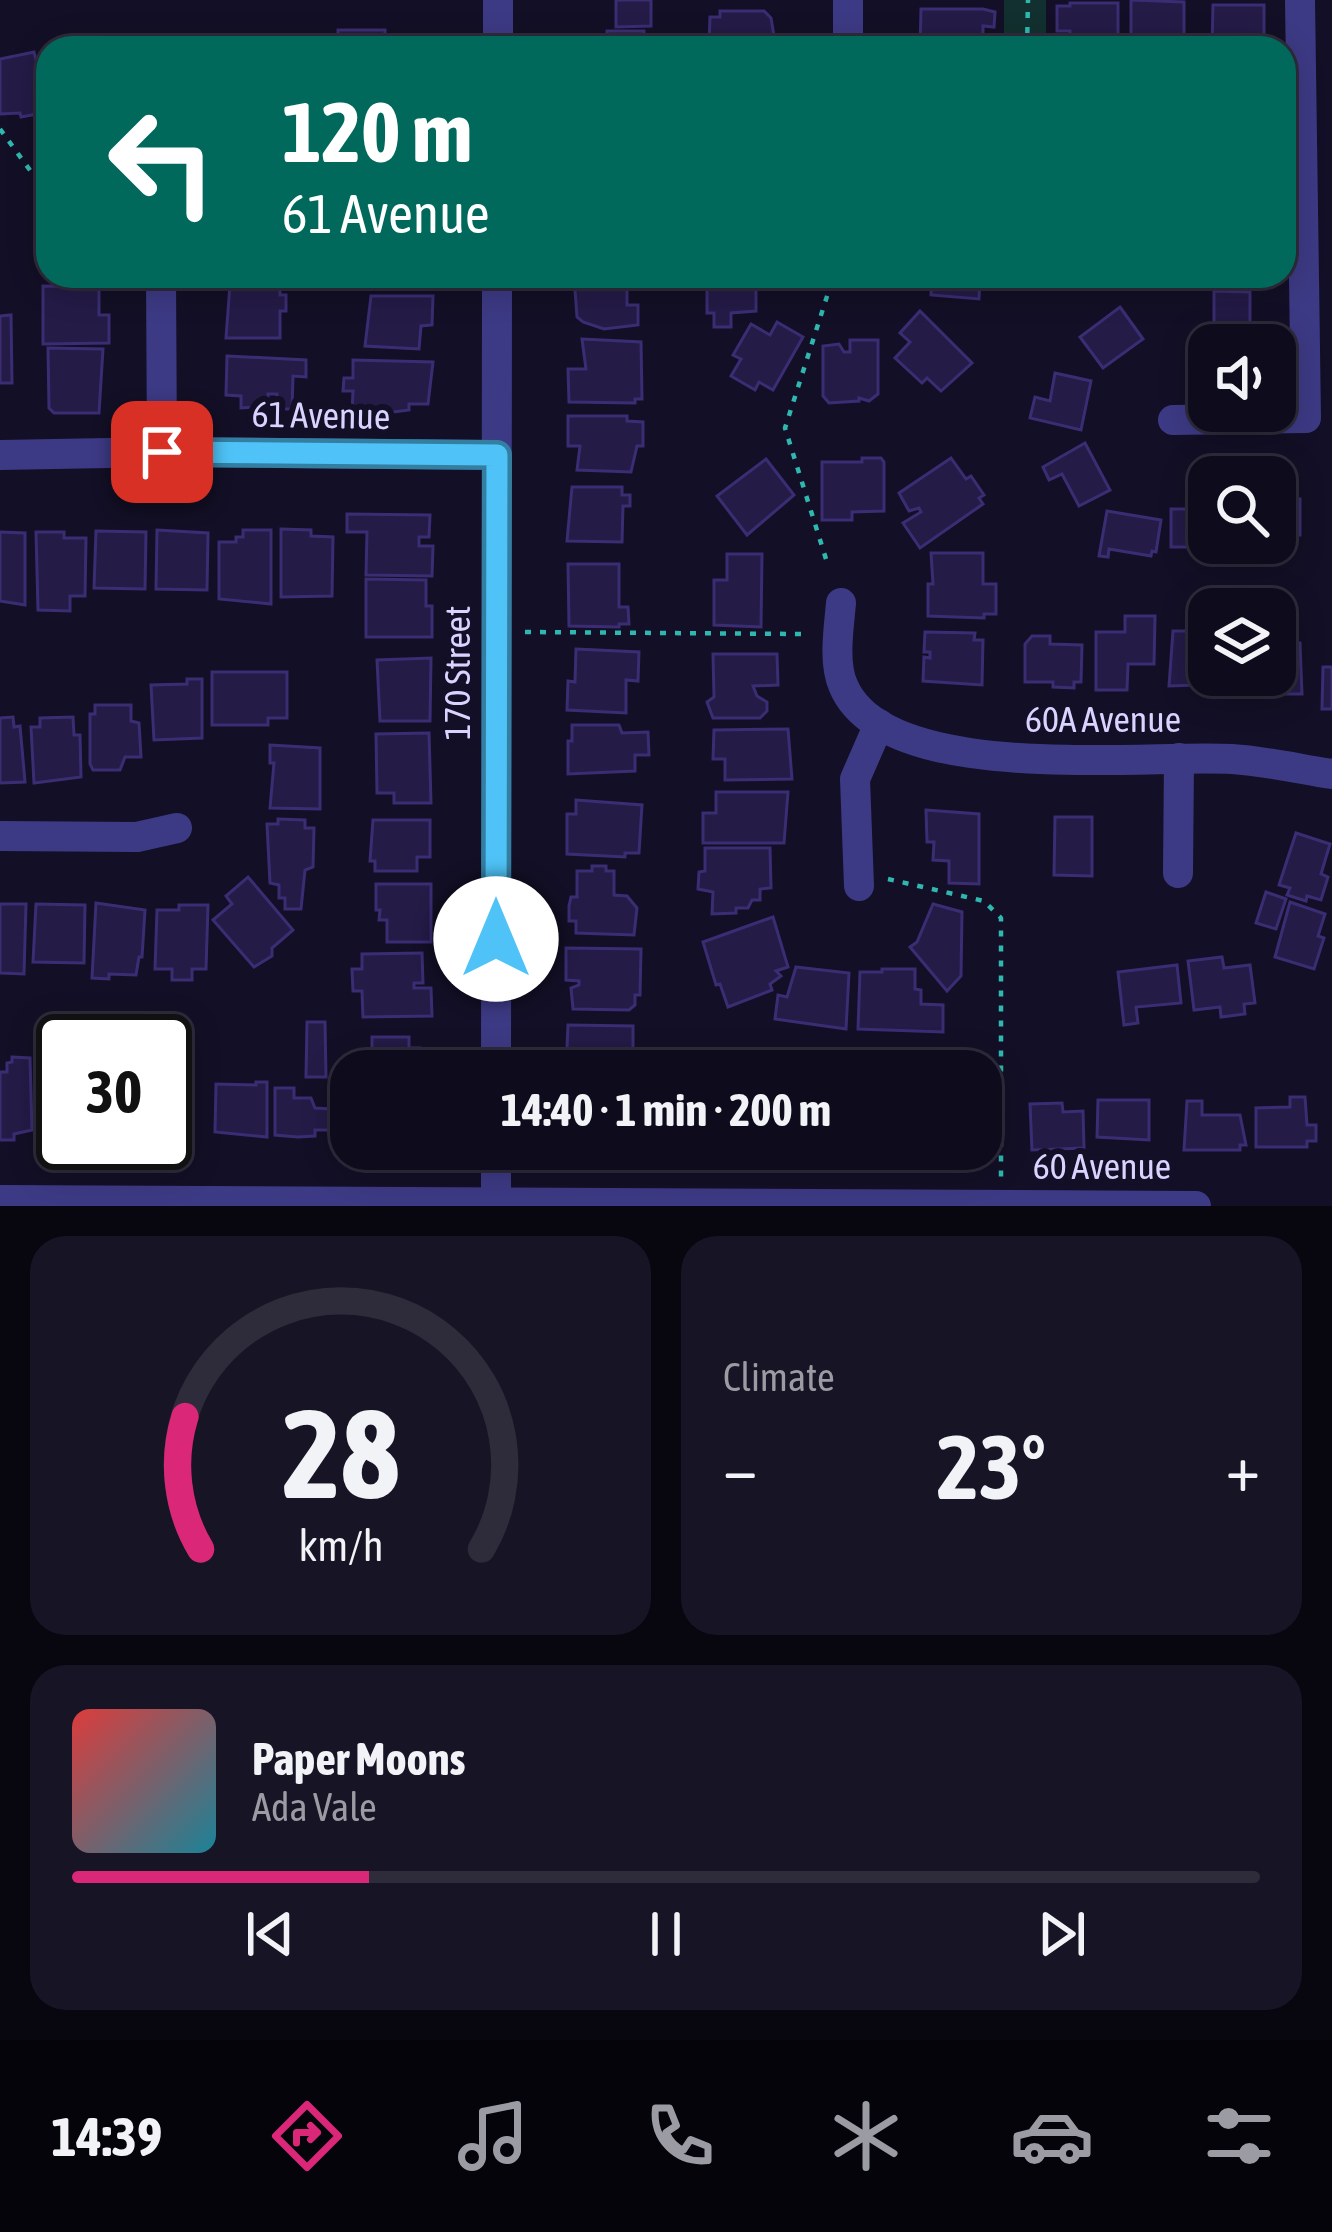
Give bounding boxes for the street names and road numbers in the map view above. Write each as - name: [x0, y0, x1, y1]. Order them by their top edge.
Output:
- street label: 61 Avenue: [251, 393, 391, 437]
- street label: 170 Street: [436, 606, 478, 740]
- street label: 60A Avenue: [1025, 698, 1181, 740]
- street label: 60 Avenue: [1033, 1145, 1171, 1187]

